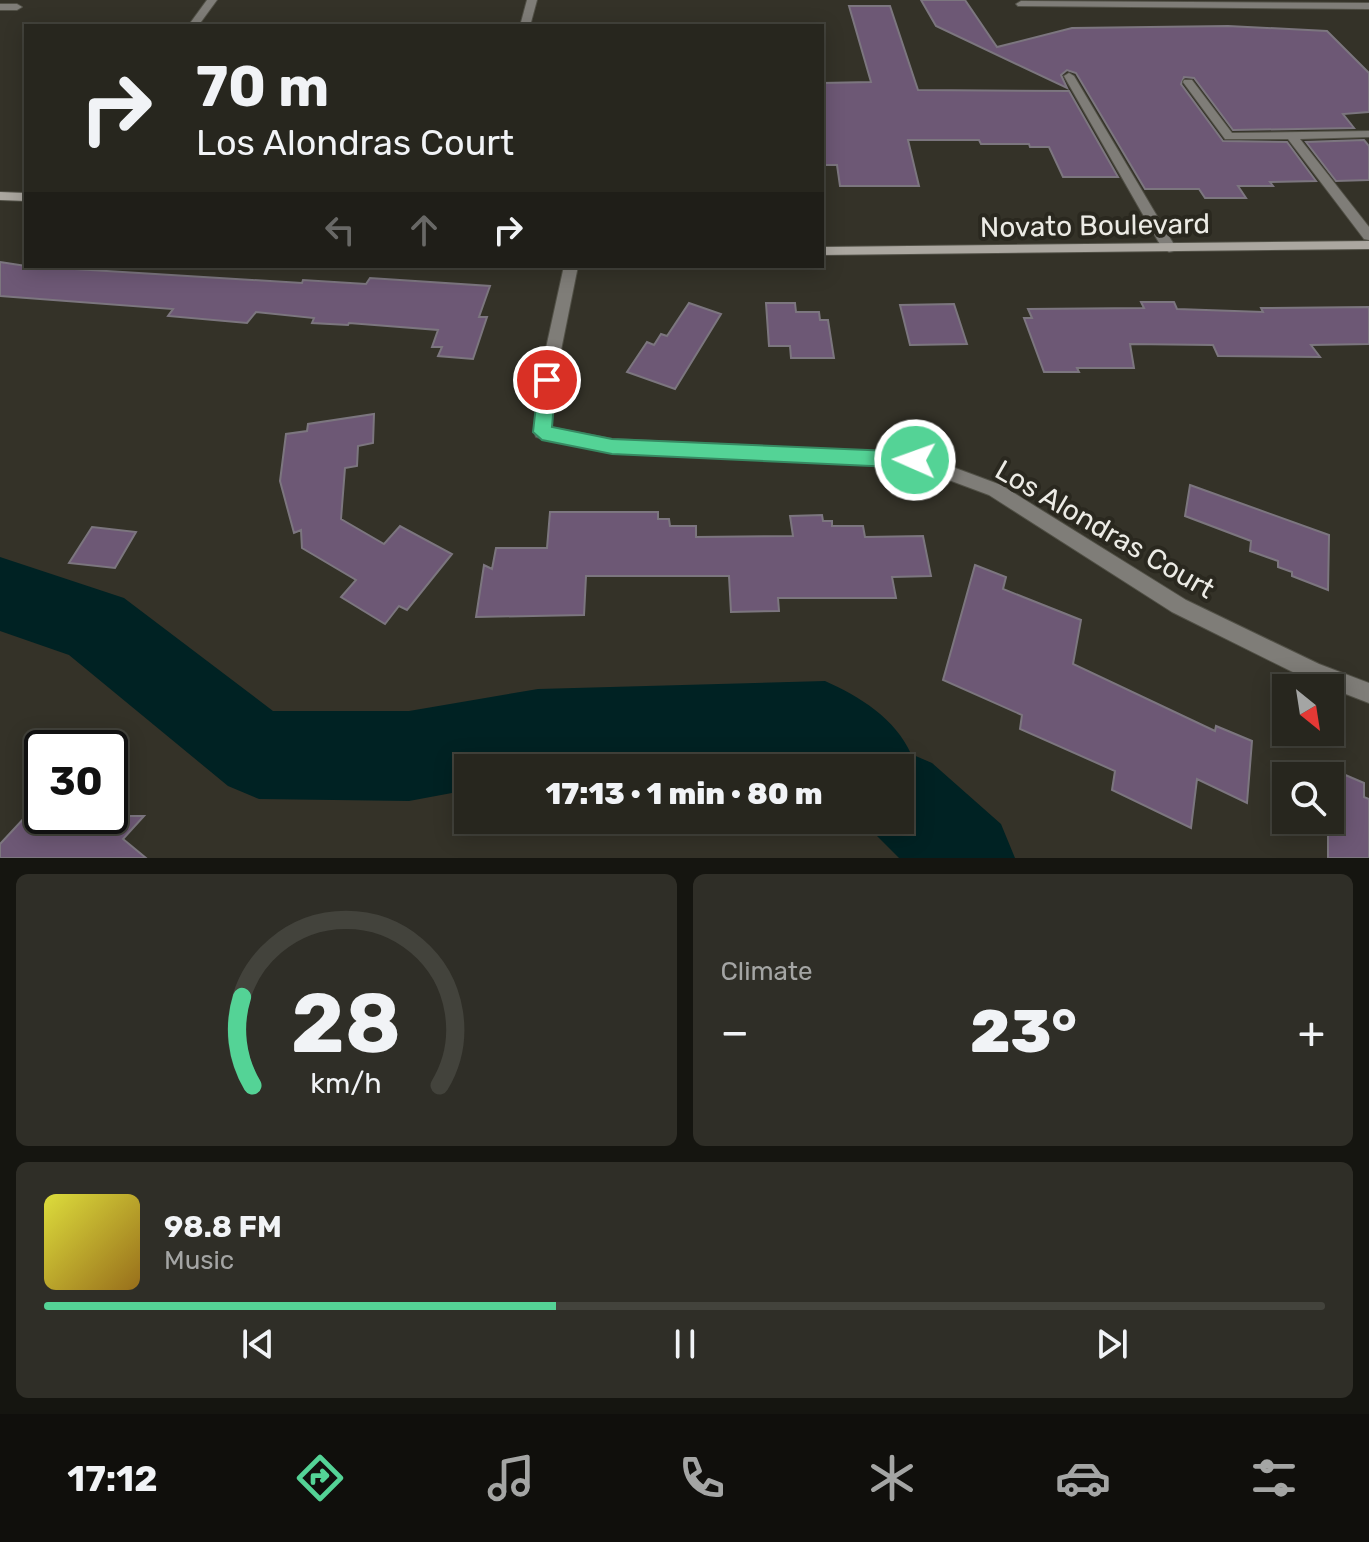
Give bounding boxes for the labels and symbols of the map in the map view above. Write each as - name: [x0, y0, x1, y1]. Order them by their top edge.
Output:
- street label: Novato Boulevard: [980, 207, 1210, 244]
- pin: [513, 346, 581, 414]
- position arrow: [873, 418, 957, 502]
- street label: Los Alondras Court: [989, 453, 1220, 606]
- north arrow: [1272, 674, 1344, 746]
- speed limit sign: 30: [24, 730, 128, 834]

